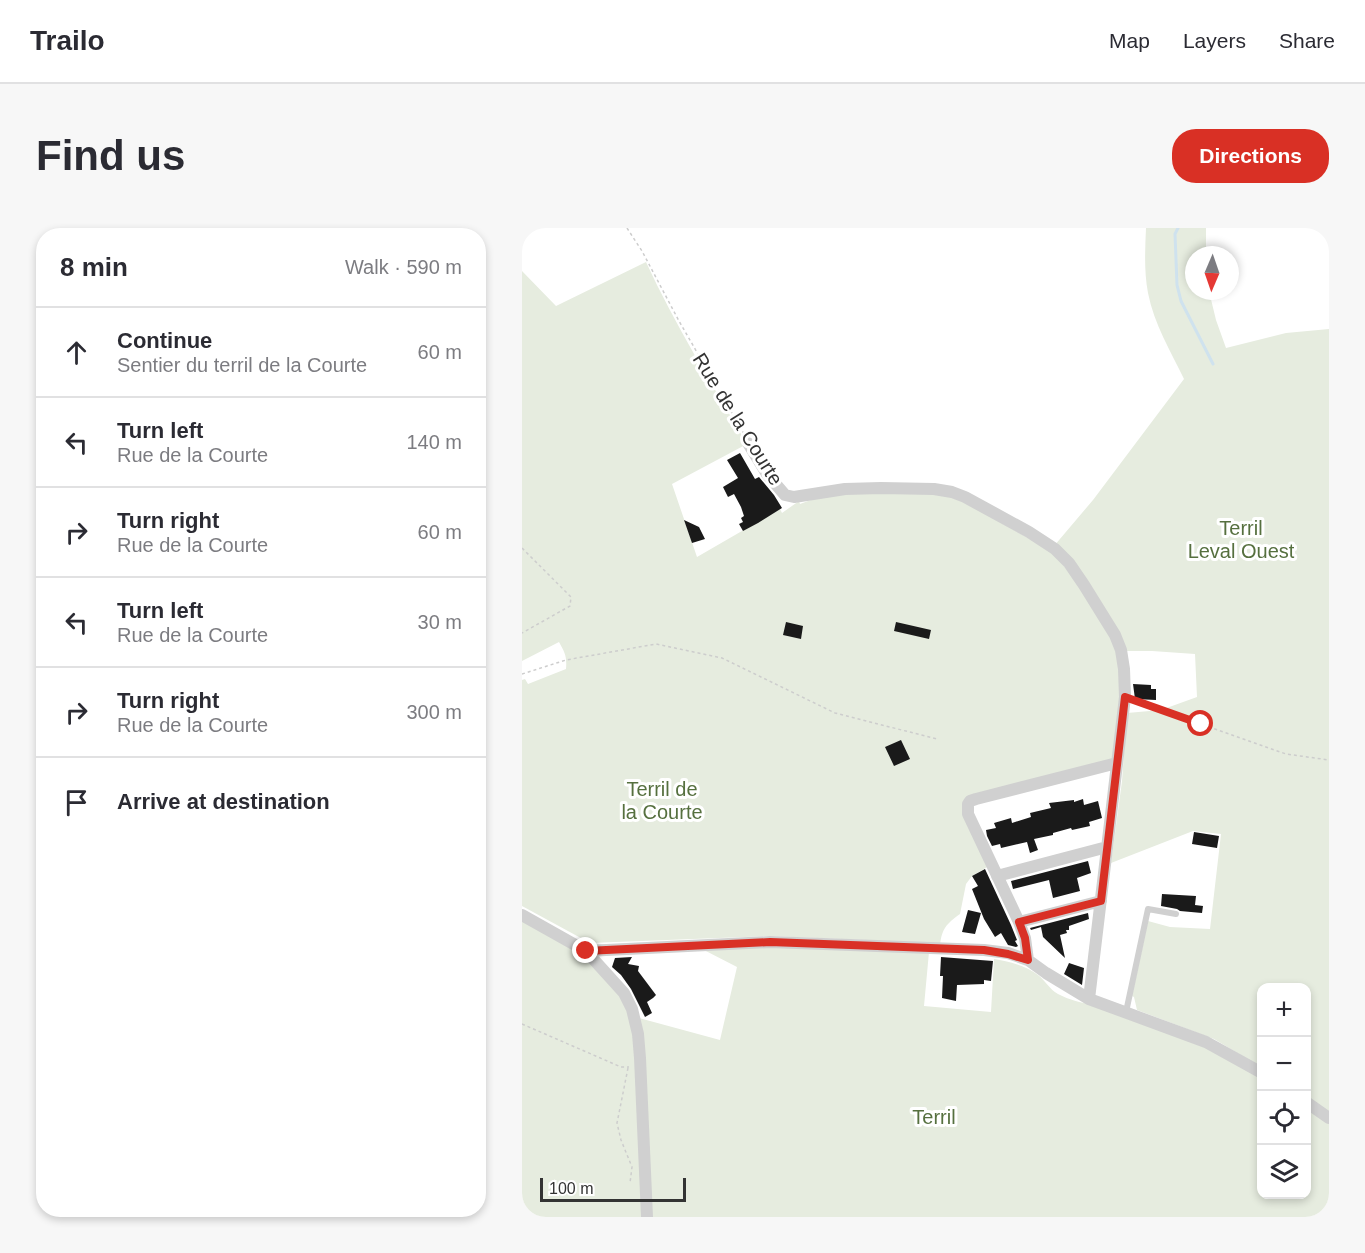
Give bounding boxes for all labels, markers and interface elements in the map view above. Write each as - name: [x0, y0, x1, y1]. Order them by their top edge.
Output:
- text: Trailo: [30, 25, 105, 56]
- text: Map: [1109, 29, 1150, 52]
- text: Layers: [1183, 29, 1246, 52]
- text: Share: [1279, 29, 1335, 52]
- button: Directions: [1172, 129, 1329, 183]
- text: Find us: [36, 132, 185, 179]
- north arrow: [1185, 246, 1239, 300]
- text: 8 min: [60, 252, 128, 282]
- text: Walk · 590 m: [345, 256, 462, 278]
- text: Continue: [117, 328, 212, 353]
- icon: ahead: [60, 336, 93, 369]
- text: 60 m: [418, 341, 462, 363]
- street label: Rue de la Courte: [689, 349, 787, 489]
- text: Sentier du terril de la Courte: [117, 354, 367, 376]
- text: Turn left: [117, 418, 203, 443]
- icon: left: [60, 426, 93, 459]
- text: 140 m: [406, 431, 462, 453]
- text: Rue de la Courte: [117, 444, 268, 466]
- text: Turn right: [117, 508, 219, 533]
- icon: right: [60, 516, 93, 549]
- park label: Terril Leval Ouest: [1188, 517, 1295, 562]
- text: 60 m: [418, 521, 462, 543]
- text: Rue de la Courte: [117, 534, 268, 556]
- text: Turn left: [117, 598, 203, 623]
- icon: left: [60, 606, 93, 639]
- text: 30 m: [418, 611, 462, 633]
- text: Rue de la Courte: [117, 624, 268, 646]
- text: Turn right: [117, 688, 219, 713]
- icon: right: [60, 696, 93, 729]
- text: 300 m: [406, 701, 462, 723]
- route start: [1187, 710, 1213, 736]
- text: Rue de la Courte: [117, 714, 268, 736]
- park label: Terril de la Courte: [621, 778, 703, 823]
- icon: arrive: [60, 786, 93, 819]
- text: Arrive at destination: [117, 789, 330, 814]
- route end: [572, 937, 598, 963]
- map controls: [1257, 983, 1311, 1199]
- button: +: [1257, 983, 1311, 1037]
- button: −: [1257, 1037, 1311, 1091]
- button: locate: [1257, 1091, 1311, 1145]
- park label: Terril: [912, 1106, 956, 1128]
- button: layers: [1257, 1145, 1311, 1199]
- scale bar: [540, 1175, 686, 1202]
- text: 100 m: [549, 1180, 593, 1197]

